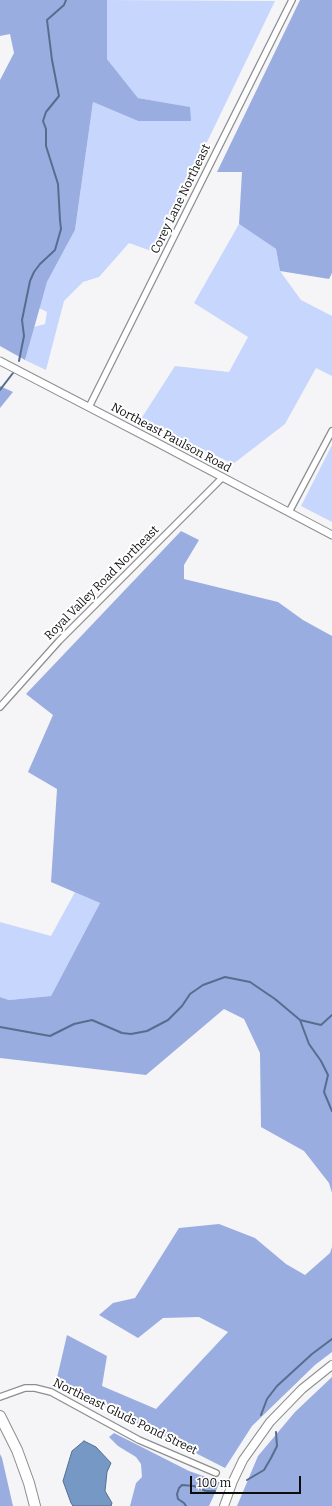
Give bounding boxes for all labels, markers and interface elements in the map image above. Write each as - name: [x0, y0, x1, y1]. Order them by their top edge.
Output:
- street label: Corey Lane Northeast: [148, 142, 214, 256]
- street label: Northeast Paulson Road: [108, 400, 234, 476]
- street label: Royal Valley Road Northeast: [42, 523, 162, 643]
- street label: Northeast Gluds Pond Street: [51, 1376, 199, 1458]
- scale bar: [192, 1468, 303, 1494]
- text: 100 m: [197, 1476, 231, 1490]

